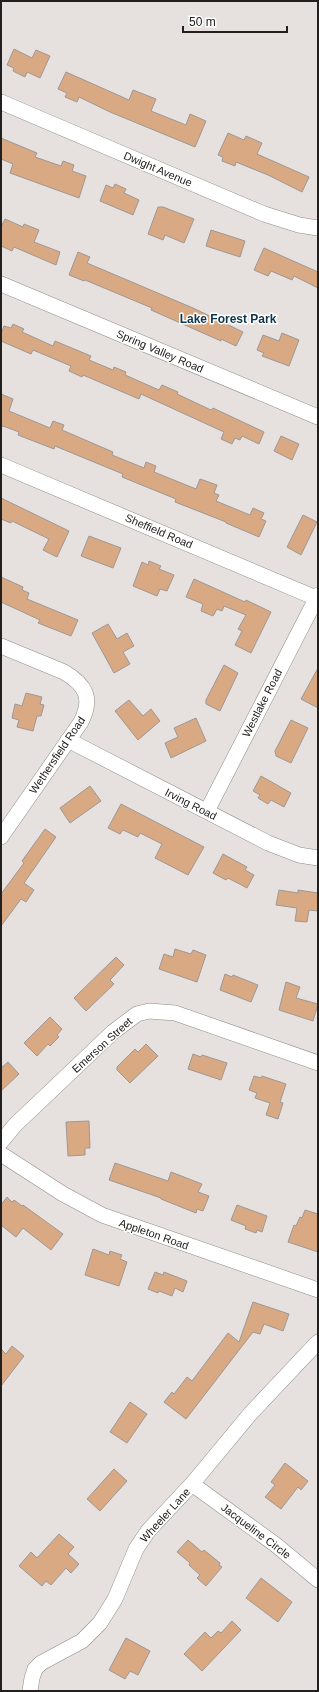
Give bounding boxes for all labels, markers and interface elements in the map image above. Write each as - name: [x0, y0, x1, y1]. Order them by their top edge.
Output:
- scale bar: [183, 8, 287, 34]
- text: 50 m: [189, 15, 216, 29]
- street label: Dwight Avenue: [122, 149, 194, 189]
- district label: Lake Forest Park: [180, 312, 277, 326]
- street label: Spring Valley Road: [115, 327, 205, 375]
- street label: Sheffield Road: [124, 511, 194, 551]
- street label: Westlake Road: [240, 667, 284, 739]
- street label: Wethersfield Road: [27, 714, 87, 796]
- street label: Irving Road: [163, 786, 219, 822]
- street label: Emerson Street: [70, 1015, 134, 1075]
- street label: Appleton Road: [118, 1216, 190, 1252]
- street label: Wheeler Lane: [138, 1486, 192, 1544]
- street label: Jacqueline Circle: [219, 1501, 293, 1561]

